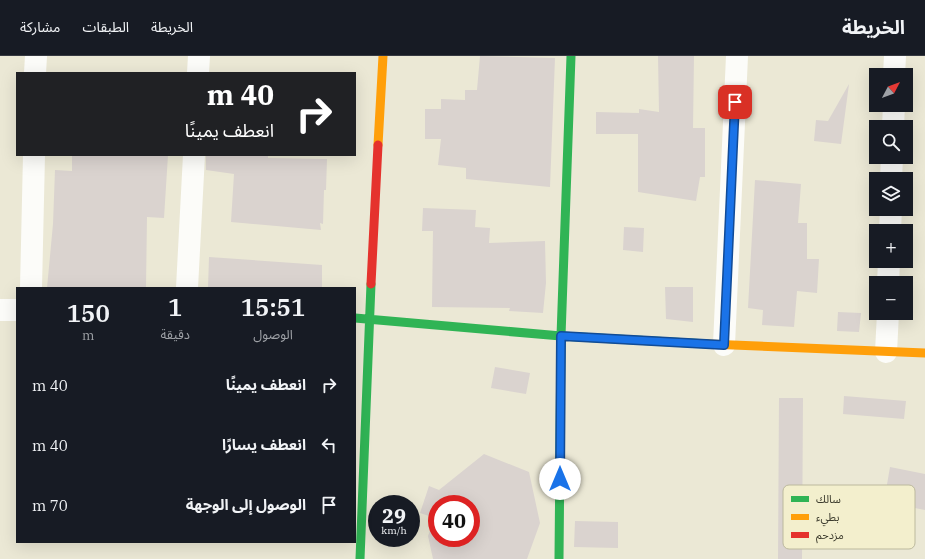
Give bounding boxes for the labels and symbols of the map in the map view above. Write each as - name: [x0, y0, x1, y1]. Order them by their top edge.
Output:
- north arrow: [869, 68, 913, 112]
- pin: [718, 85, 752, 119]
- position arrow: [539, 458, 581, 500]
- legend: [783, 485, 915, 549]
- text: سالك: [816, 492, 841, 506]
- speed limit sign: 40: [428, 495, 480, 547]
- text: بطيء: [816, 510, 839, 527]
- text: مزدحم: [816, 528, 844, 544]

